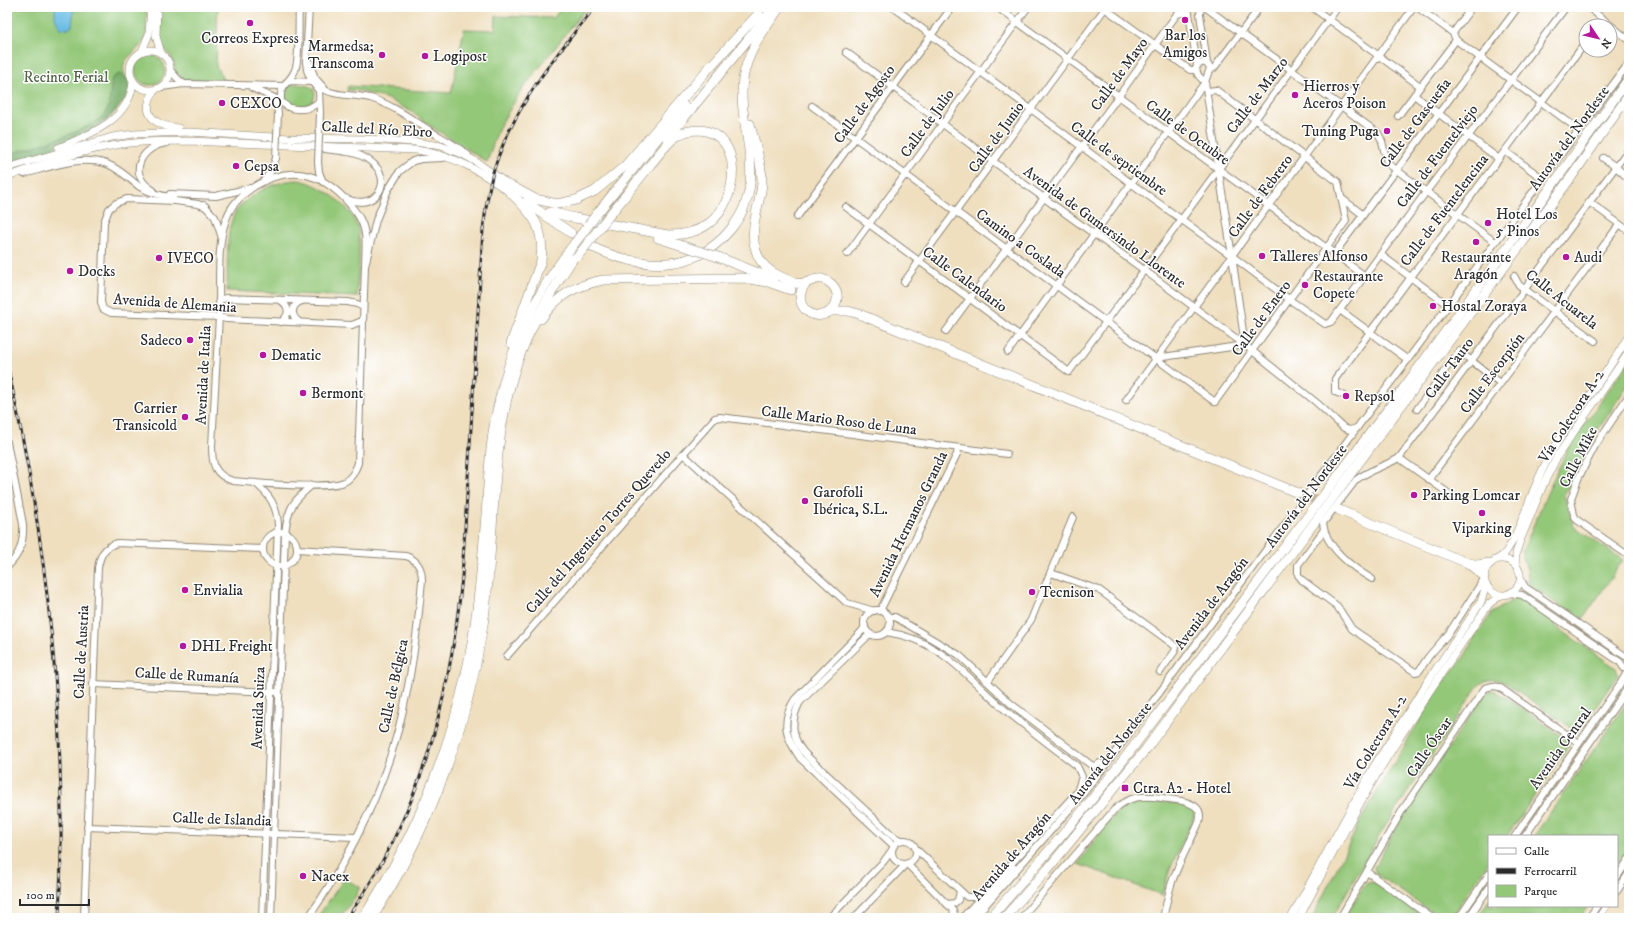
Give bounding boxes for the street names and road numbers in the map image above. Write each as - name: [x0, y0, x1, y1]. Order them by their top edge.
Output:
- street label: Calle de Mayo: [1086, 34, 1152, 115]
- street label: Calle de Marzo: [1222, 53, 1292, 137]
- street label: Calle de Agosto: [829, 61, 899, 147]
- street label: Calle de Gascueña: [1375, 74, 1456, 172]
- street label: Autovía del Nordeste: [1525, 82, 1614, 194]
- street label: Calle de Julio: [896, 85, 959, 161]
- street label: Calle de Octubre: [1142, 95, 1234, 169]
- street label: Calle de Junio: [964, 98, 1029, 177]
- street label: Calle de Fuentelviejo: [1392, 101, 1482, 212]
- street label: Calle del Río Ebro: [321, 117, 433, 142]
- street label: Calle de septiembre: [1066, 117, 1171, 200]
- street label: Calle de Fuentelencina: [1396, 150, 1493, 270]
- street label: Calle de Febrero: [1224, 151, 1297, 242]
- street label: Avenida de Gumersindo Llorente: [1020, 162, 1190, 293]
- street label: Camino a Coslada: [972, 204, 1070, 283]
- street label: Calle Calendario: [919, 242, 1011, 317]
- street label: Calle Acuarela: [1522, 265, 1602, 334]
- street label: Calle de Enero: [1228, 277, 1295, 360]
- street label: Avenida de Alemania: [113, 290, 238, 317]
- street label: Avenida de Italia: [191, 324, 216, 425]
- street label: Calle Escorpión: [1456, 329, 1529, 417]
- street label: Calle Tauro: [1421, 334, 1478, 403]
- street label: Vía Colectora A-2: [1534, 366, 1609, 467]
- street label: Calle Mario Roso de Luna: [760, 402, 918, 440]
- street label: Calle Mike: [1555, 424, 1602, 491]
- street label: Autovía del Nordeste: [1261, 441, 1352, 552]
- street label: Calle del Ingeniero Torres Quevedo: [522, 445, 675, 618]
- street label: Avenida Hermanos Granda: [865, 448, 952, 600]
- street label: Avenida de Aragón: [1170, 553, 1253, 654]
- street label: Calle de Austria: [70, 604, 93, 699]
- street label: Calle de Bélgica: [374, 637, 413, 735]
- street label: Calle de Rumanía: [134, 663, 240, 688]
- street label: Avenida Suiza: [248, 666, 269, 750]
- street label: Vía Colectora A-2: [1339, 691, 1411, 794]
- street label: Autovía del Nordeste: [1064, 698, 1156, 808]
- street label: Avenida Central: [1525, 703, 1596, 793]
- street label: Calle Óscar: [1402, 713, 1457, 781]
- street label: Calle de Islandia: [172, 808, 273, 831]
- street label: Avenida de Aragón: [968, 808, 1055, 905]

